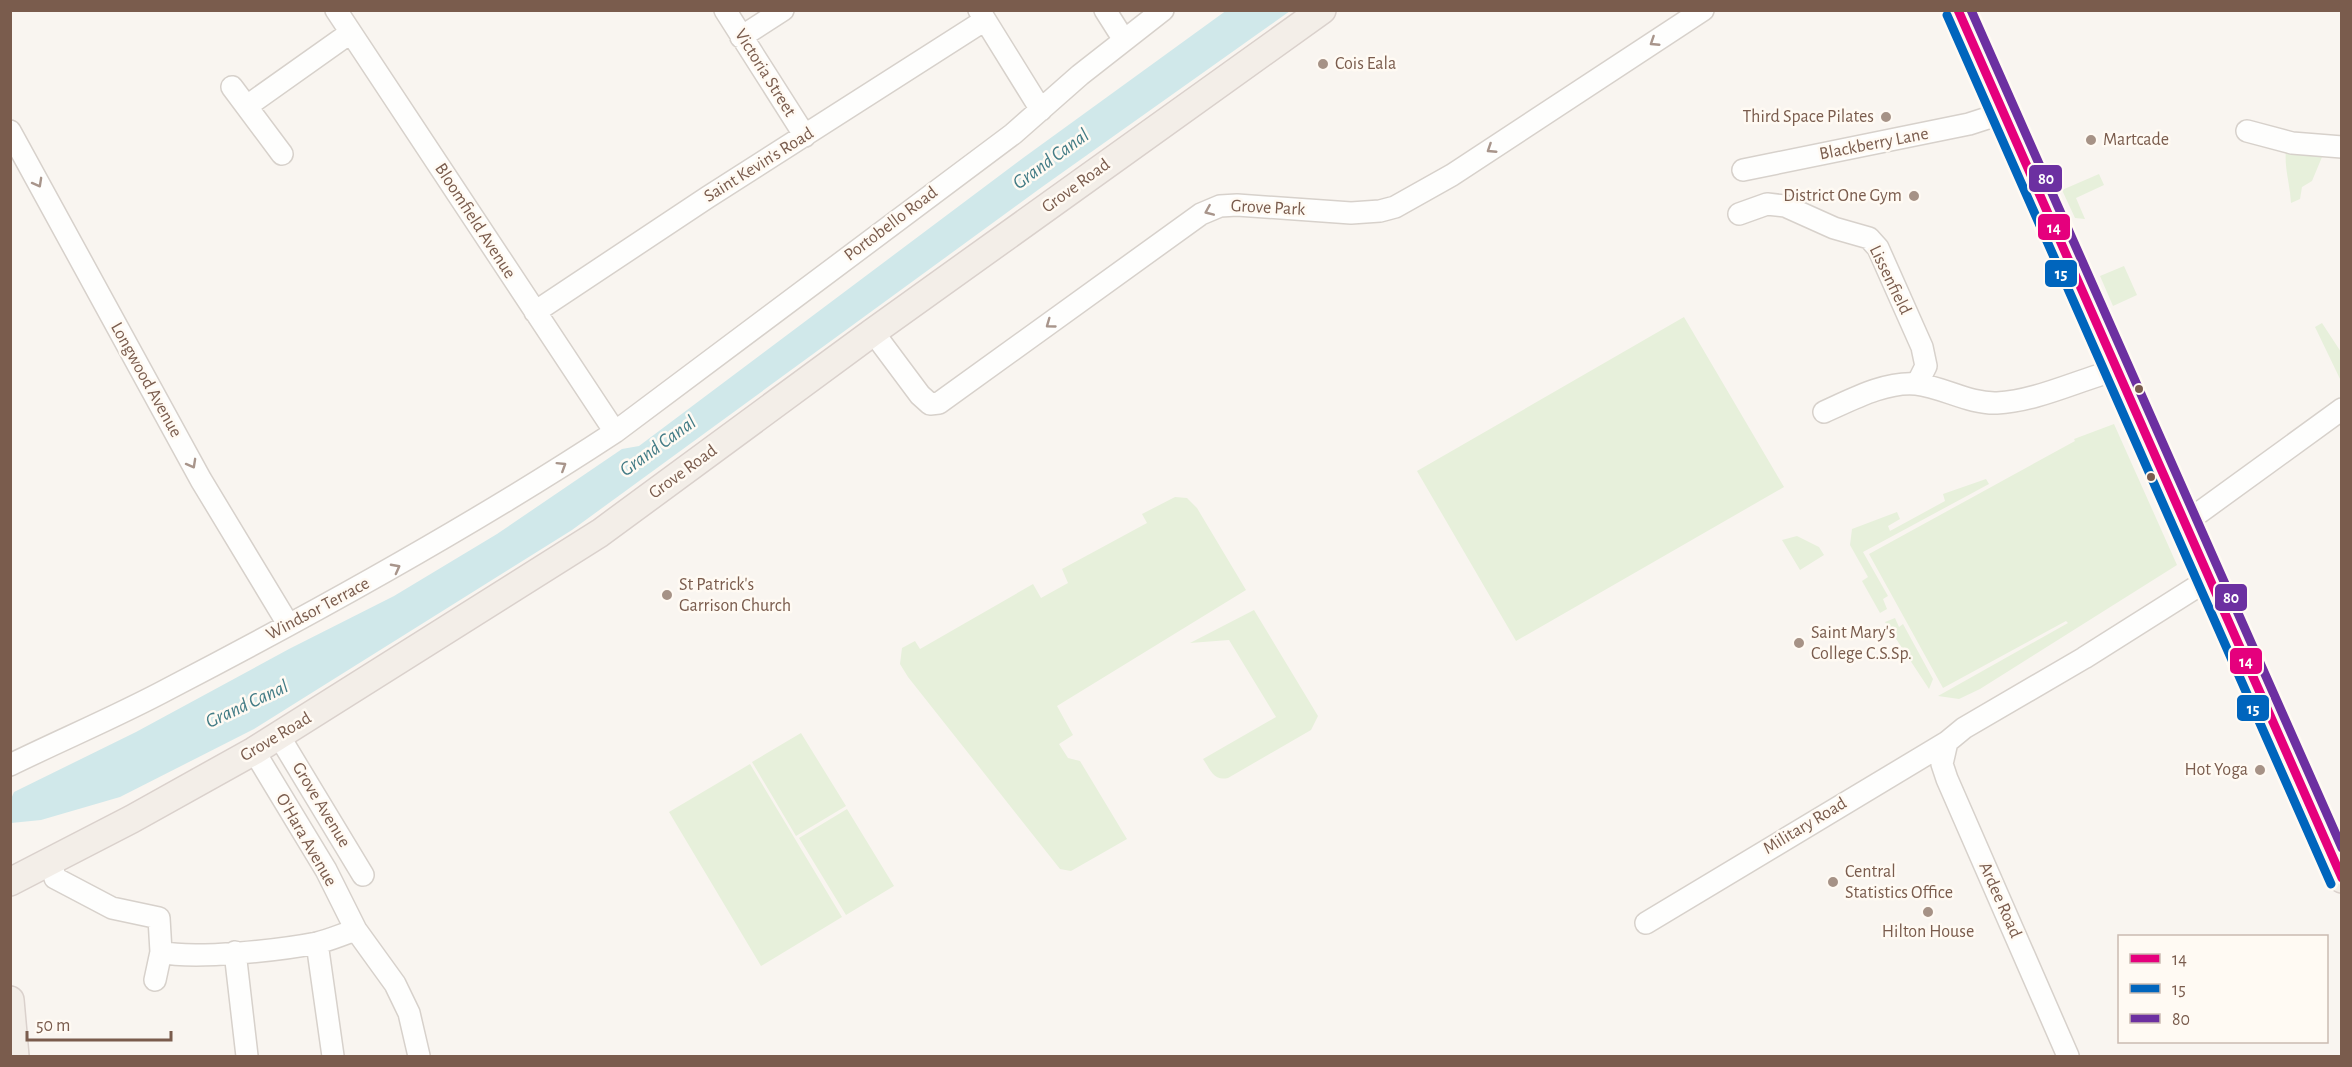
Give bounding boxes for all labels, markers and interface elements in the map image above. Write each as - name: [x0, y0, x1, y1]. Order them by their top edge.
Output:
- street label: Victoria Street: [731, 26, 799, 120]
- one-way arrow: [1650, 35, 1661, 46]
- place label: Cois Eala: [1335, 55, 1396, 73]
- marker: Cois Eala: [1316, 57, 1330, 71]
- place label: Third Space Pilates: [1742, 108, 1874, 126]
- marker: Third Space Pilates: [1879, 110, 1893, 124]
- street label: Saint Kevin's Road: [701, 124, 817, 206]
- water label: Grand Canal: [1009, 125, 1093, 193]
- street label: Blackberry Lane: [1818, 125, 1930, 163]
- place label: Martcade: [2103, 131, 2169, 149]
- marker: Martcade: [2084, 133, 2098, 147]
- one-way arrow: [1486, 142, 1497, 153]
- street label: Grove Road: [1039, 155, 1113, 217]
- street label: Bloomfield Avenue: [431, 160, 519, 282]
- line badge: 80: [2028, 164, 2063, 193]
- text: 80: [2038, 171, 2054, 187]
- one-way arrow: [31, 176, 42, 187]
- street label: Portobello Road: [841, 183, 941, 265]
- place label: District One Gym: [1783, 187, 1902, 205]
- marker: District One Gym: [1907, 189, 1921, 203]
- street label: Grove Park: [1230, 197, 1306, 219]
- one-way arrow: [1204, 204, 1215, 216]
- line badge: 14: [2037, 213, 2071, 241]
- text: 14: [2047, 220, 2061, 236]
- street label: Lissenfield: [1866, 243, 1914, 317]
- line badge: 15: [2044, 259, 2078, 288]
- text: 15: [2055, 266, 2067, 282]
- one-way arrow: [1046, 317, 1057, 328]
- street label: Longwood Avenue: [107, 320, 185, 440]
- unlabelled marker: [2133, 383, 2145, 395]
- water label: Grand Canal: [616, 412, 700, 480]
- street label: Grove Road: [646, 441, 720, 503]
- one-way arrow: [185, 458, 196, 469]
- one-way arrow: [556, 461, 566, 473]
- unlabelled marker: [2145, 471, 2157, 483]
- one-way arrow: [390, 564, 400, 575]
- street label: Windsor Terrace: [263, 574, 373, 644]
- place label: St Patrick's Garrison Church: [679, 576, 791, 615]
- line badge: 80: [2214, 583, 2248, 612]
- marker: St Patrick's Garrison Church: [660, 588, 674, 602]
- text: 80: [2223, 590, 2239, 606]
- place label: Saint Mary's College C.S.Sp.: [1811, 624, 1912, 663]
- marker: Saint Mary's College C.S.Sp.: [1792, 636, 1806, 650]
- line badge: 14: [2229, 647, 2263, 675]
- text: 14: [2239, 654, 2253, 670]
- water label: Grand Canal: [202, 676, 292, 732]
- line badge: 15: [2236, 694, 2270, 722]
- text: 15: [2247, 701, 2259, 717]
- street label: Grove Road: [237, 709, 315, 765]
- street label: Grove Avenue: [289, 759, 353, 851]
- place label: Hot Yoga: [2184, 761, 2248, 779]
- marker: Hot Yoga: [2253, 763, 2267, 777]
- street label: O'Hara Avenue: [272, 791, 340, 889]
- street label: Military Road: [1760, 794, 1850, 858]
- street label: Ardee Road: [1975, 859, 2025, 941]
- place label: Central Statistics Office: [1845, 863, 1953, 902]
- marker: Central Statistics Office: [1826, 875, 1840, 889]
- marker: Hilton House: [1921, 905, 1935, 919]
- place label: Hilton House: [1882, 923, 1974, 941]
- legend: [2118, 935, 2328, 1043]
- text: 14: [2172, 951, 2187, 969]
- text: 15: [2172, 981, 2186, 999]
- scale bar: [27, 1004, 171, 1042]
- text: 80: [2172, 1011, 2190, 1029]
- text: 50 m: [36, 1017, 70, 1035]

